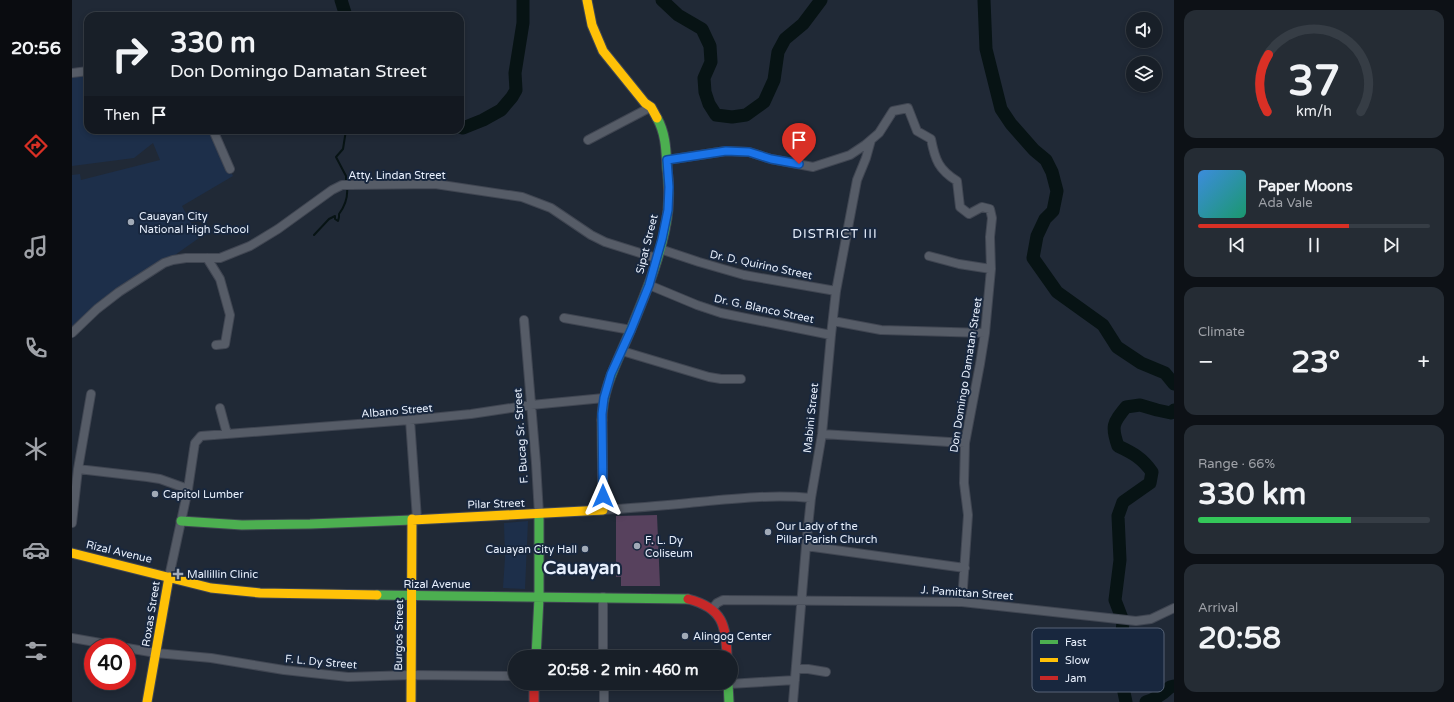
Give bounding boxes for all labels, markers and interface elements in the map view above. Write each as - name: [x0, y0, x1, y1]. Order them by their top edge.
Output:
- map controls: [1126, 12, 1162, 92]
- button: sound: [1126, 12, 1162, 48]
- text: 330 m: [170, 26, 256, 60]
- icon: right: [104, 28, 156, 80]
- text: 20:56: [11, 37, 61, 59]
- button: layers: [1126, 56, 1162, 92]
- text: 37: [1288, 57, 1340, 107]
- text: Don Domingo Damatan Street: [170, 60, 427, 82]
- text: km/h: [1296, 103, 1332, 120]
- icon: arrive: [148, 104, 170, 126]
- text: Then: [104, 106, 140, 124]
- pin: [782, 123, 816, 164]
- icon: arrive: [788, 129, 810, 151]
- icon: directions: [22, 132, 50, 160]
- street label: Atty. Lindan Street: [348, 169, 446, 182]
- text: Paper Moons: [1258, 177, 1353, 195]
- text: Ada Vale: [1258, 195, 1313, 211]
- place label: Cauayan City National High School: [139, 210, 249, 236]
- street label: Sipat Street: [633, 213, 661, 275]
- marker: Cauayan City National High School: [126, 217, 136, 227]
- district label: DISTRICT III: [792, 226, 878, 242]
- icon: music: [22, 233, 50, 261]
- icon: previous: [1226, 234, 1248, 256]
- icon: pause: [1303, 234, 1325, 256]
- icon: next: [1380, 234, 1402, 256]
- street label: Dr. D. Quirino Street: [709, 248, 813, 282]
- street label: Dr. G. Blanco Street: [713, 292, 815, 326]
- street label: Don Domingo Damatan Street: [947, 296, 985, 454]
- text: Climate: [1198, 324, 1245, 340]
- icon: phone: [22, 334, 50, 362]
- text: 23°: [1291, 344, 1340, 381]
- text: −: [1198, 349, 1214, 375]
- text: +: [1418, 349, 1430, 375]
- street label: Mabini Street: [801, 382, 821, 454]
- street label: F. Bucag Sr. Street: [511, 388, 531, 484]
- street label: Albano Street: [361, 401, 433, 421]
- icon: climate: [22, 435, 50, 463]
- text: Range · 66%: [1198, 456, 1275, 472]
- position arrow: [582, 475, 624, 517]
- text: 330 km: [1198, 476, 1306, 513]
- place label: Capitol Lumber: [163, 488, 244, 501]
- marker: Capitol Lumber: [150, 489, 160, 499]
- street label: Pilar Street: [467, 497, 525, 511]
- place label: Our Lady of the Pillar Parish Church: [776, 520, 877, 546]
- marker: Our Lady of the Pillar Parish Church: [763, 527, 773, 537]
- place label: F. L. Dy Coliseum: [645, 534, 693, 560]
- icon: car: [22, 536, 50, 564]
- street label: Rizal Avenue: [85, 538, 153, 566]
- marker: F. L. Dy Coliseum: [632, 541, 642, 551]
- place label: Cauayan City Hall: [486, 543, 577, 556]
- marker: Cauayan City Hall: [580, 544, 590, 554]
- district label: Cauayan: [543, 557, 621, 580]
- marker: Mallillin Clinic: [172, 568, 184, 580]
- place label: Mallillin Clinic: [187, 568, 258, 581]
- street label: Rizal Avenue: [403, 578, 471, 591]
- street label: Roxas Street: [139, 580, 163, 648]
- street label: J. Pamittan Street: [920, 583, 1014, 603]
- street label: Burgos Street: [392, 599, 406, 671]
- text: Arrival: [1198, 600, 1238, 616]
- text: 20:58: [1198, 620, 1281, 657]
- legend: [1032, 628, 1164, 692]
- place label: Alingog Center: [693, 630, 772, 643]
- marker: Alingog Center: [680, 631, 690, 641]
- text: Fast: [1065, 636, 1086, 649]
- icon: filters: [22, 637, 50, 665]
- speed limit sign: 40: [84, 638, 136, 690]
- street label: F. L. Dy Street: [284, 652, 358, 672]
- text: Slow: [1065, 654, 1090, 667]
- text: 20:58 · 2 min · 460 m: [548, 661, 698, 679]
- text: Jam: [1065, 672, 1086, 685]

